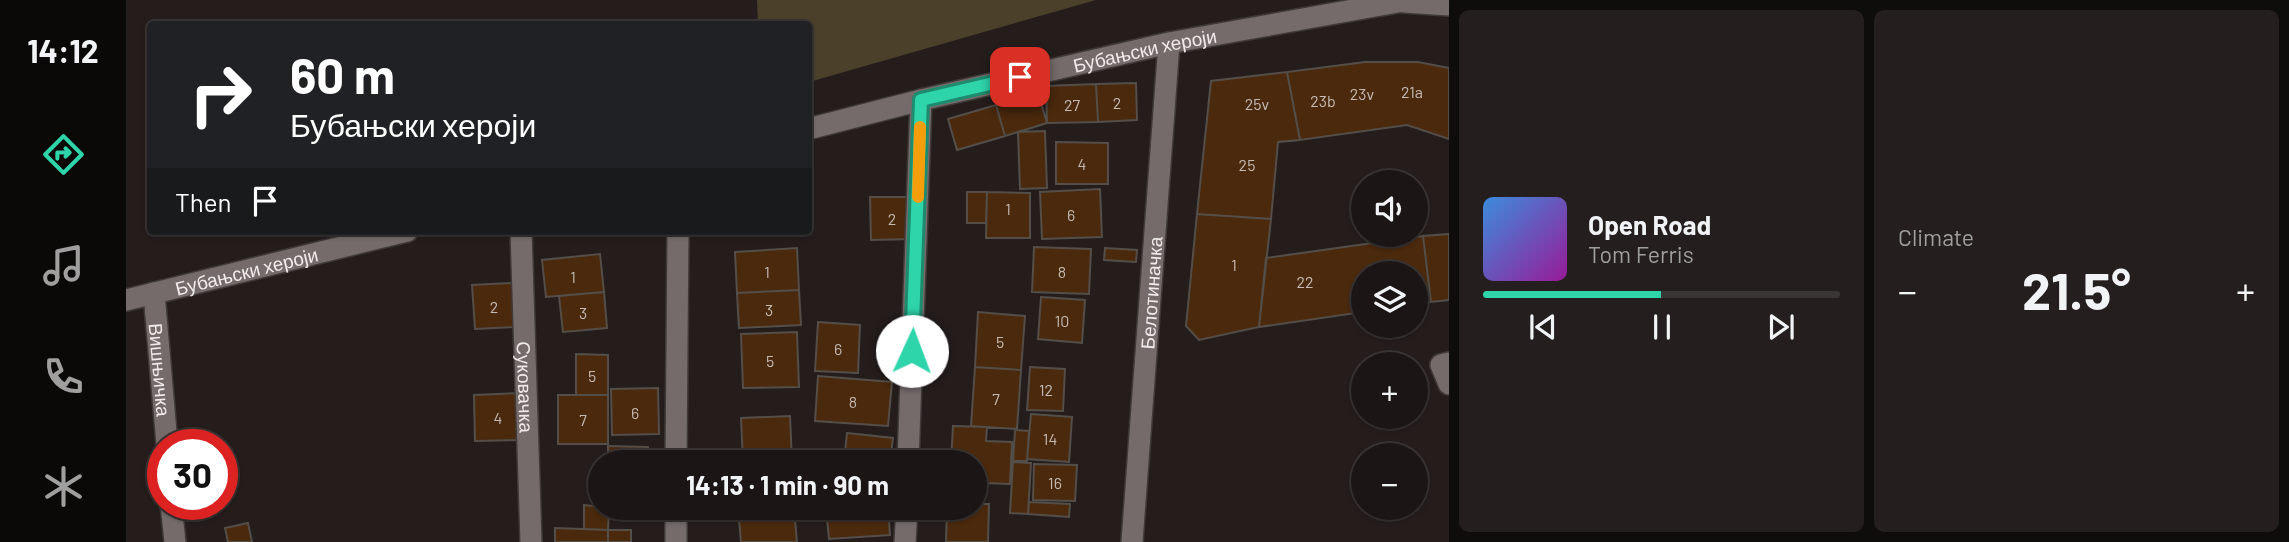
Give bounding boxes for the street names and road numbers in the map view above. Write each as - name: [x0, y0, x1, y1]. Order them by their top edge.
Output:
- street label: Бубањски хероји: [1071, 23, 1218, 76]
- street label: Белотиначка: [1135, 235, 1166, 350]
- street label: Бубањски хероји: [173, 242, 320, 299]
- street label: Вишњичка: [145, 322, 176, 418]
- street label: Суковачка: [513, 341, 539, 433]

